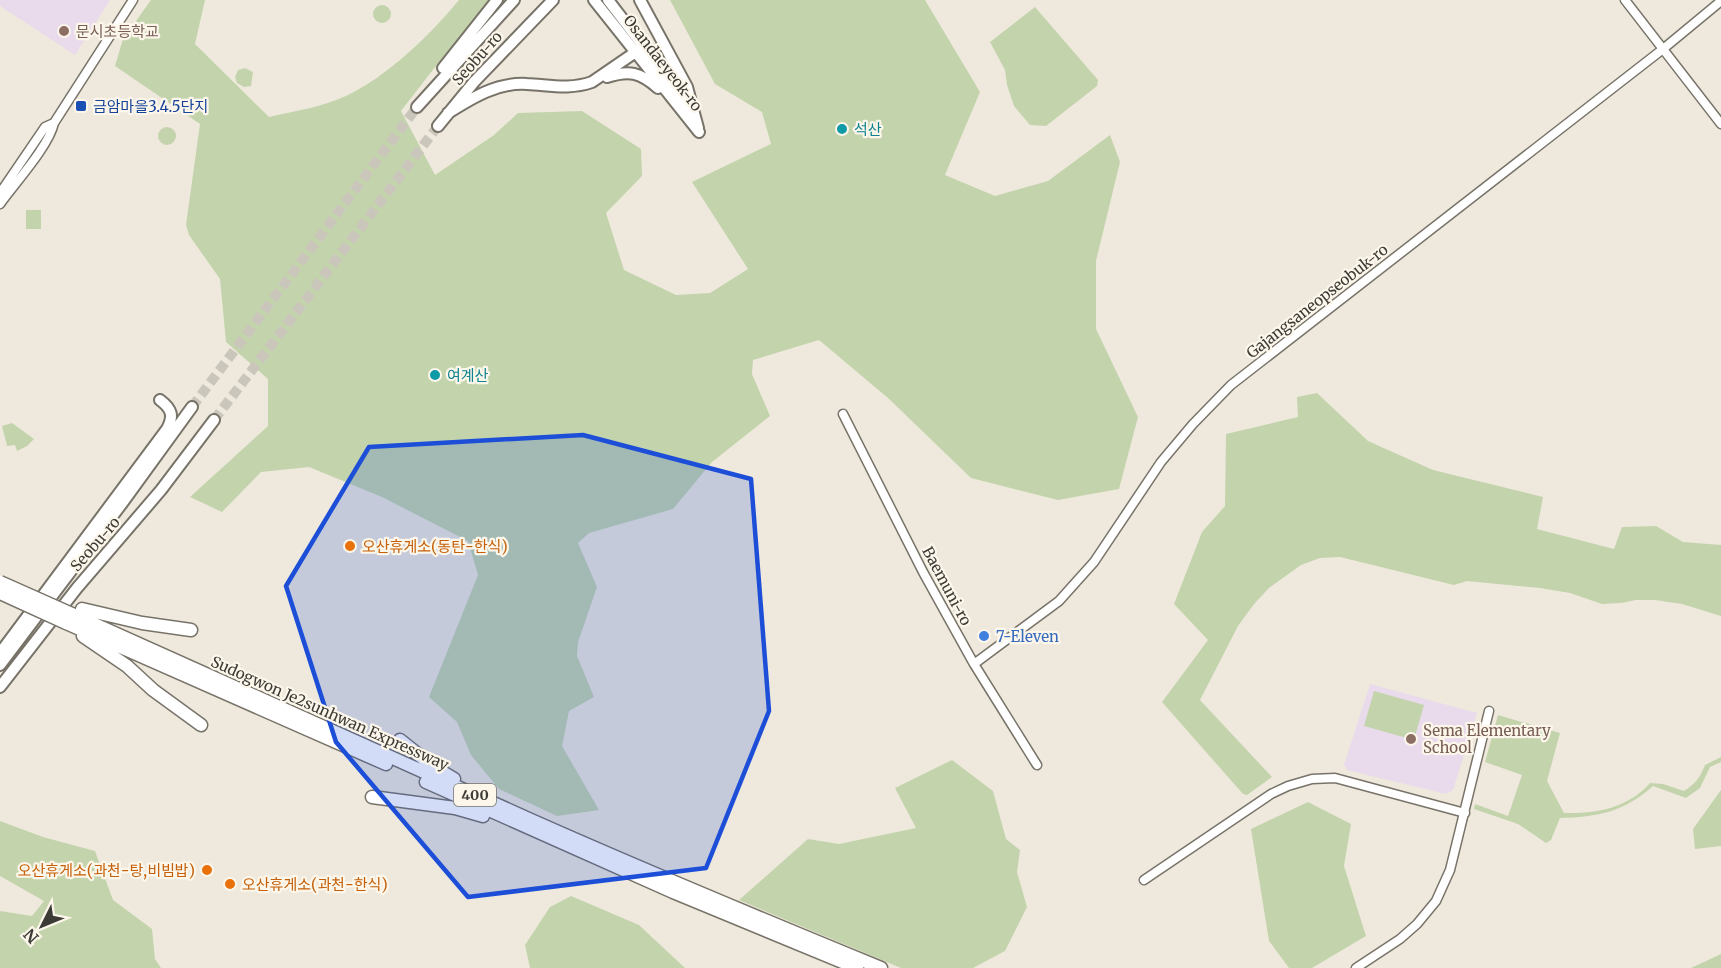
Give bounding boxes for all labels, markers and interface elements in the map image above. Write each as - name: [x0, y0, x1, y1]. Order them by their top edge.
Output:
- street label: Osandaeyeok-ro: [620, 11, 707, 115]
- place label: 문시초등학교: [76, 22, 159, 41]
- marker: 문시초등학교: [57, 24, 71, 38]
- street label: Seobu-ro: [448, 27, 506, 89]
- place label: 금암마을3.4.5단지: [93, 97, 208, 116]
- marker: 금암마을3.4.5단지: [74, 99, 88, 113]
- place label: 석산: [854, 120, 882, 139]
- marker: 석산: [835, 122, 849, 136]
- street label: Gajangsaneopseobuk-ro: [1242, 240, 1392, 362]
- place label: 여계산: [447, 366, 489, 385]
- marker: 여계산: [428, 368, 442, 382]
- street label: Seobu-ro: [66, 513, 124, 575]
- place label: 오산휴게소(동탄-한식): [362, 537, 508, 556]
- marker: 오산휴게소(동탄-한식): [343, 539, 357, 553]
- street label: Baemuni-ro: [918, 543, 976, 629]
- place label: 7-Eleven: [996, 627, 1059, 646]
- marker: 7-Eleven: [977, 629, 991, 643]
- street label: Sudogwon Je2sunhwan Expressway: [208, 652, 452, 774]
- place label: Sema Elementary School: [1423, 721, 1551, 757]
- marker: Sema Elementary School: [1404, 732, 1418, 746]
- road number: 400: [454, 784, 496, 806]
- place label: 오산휴게소(과천-탕,비빔밥): [18, 861, 195, 880]
- marker: 오산휴게소(과천-탕,비빔밥): [200, 863, 214, 877]
- place label: 오산휴게소(과천-한식): [242, 875, 388, 894]
- marker: 오산휴게소(과천-한식): [223, 877, 237, 891]
- north arrow: [12, 896, 72, 956]
- text: N: [19, 925, 43, 948]

